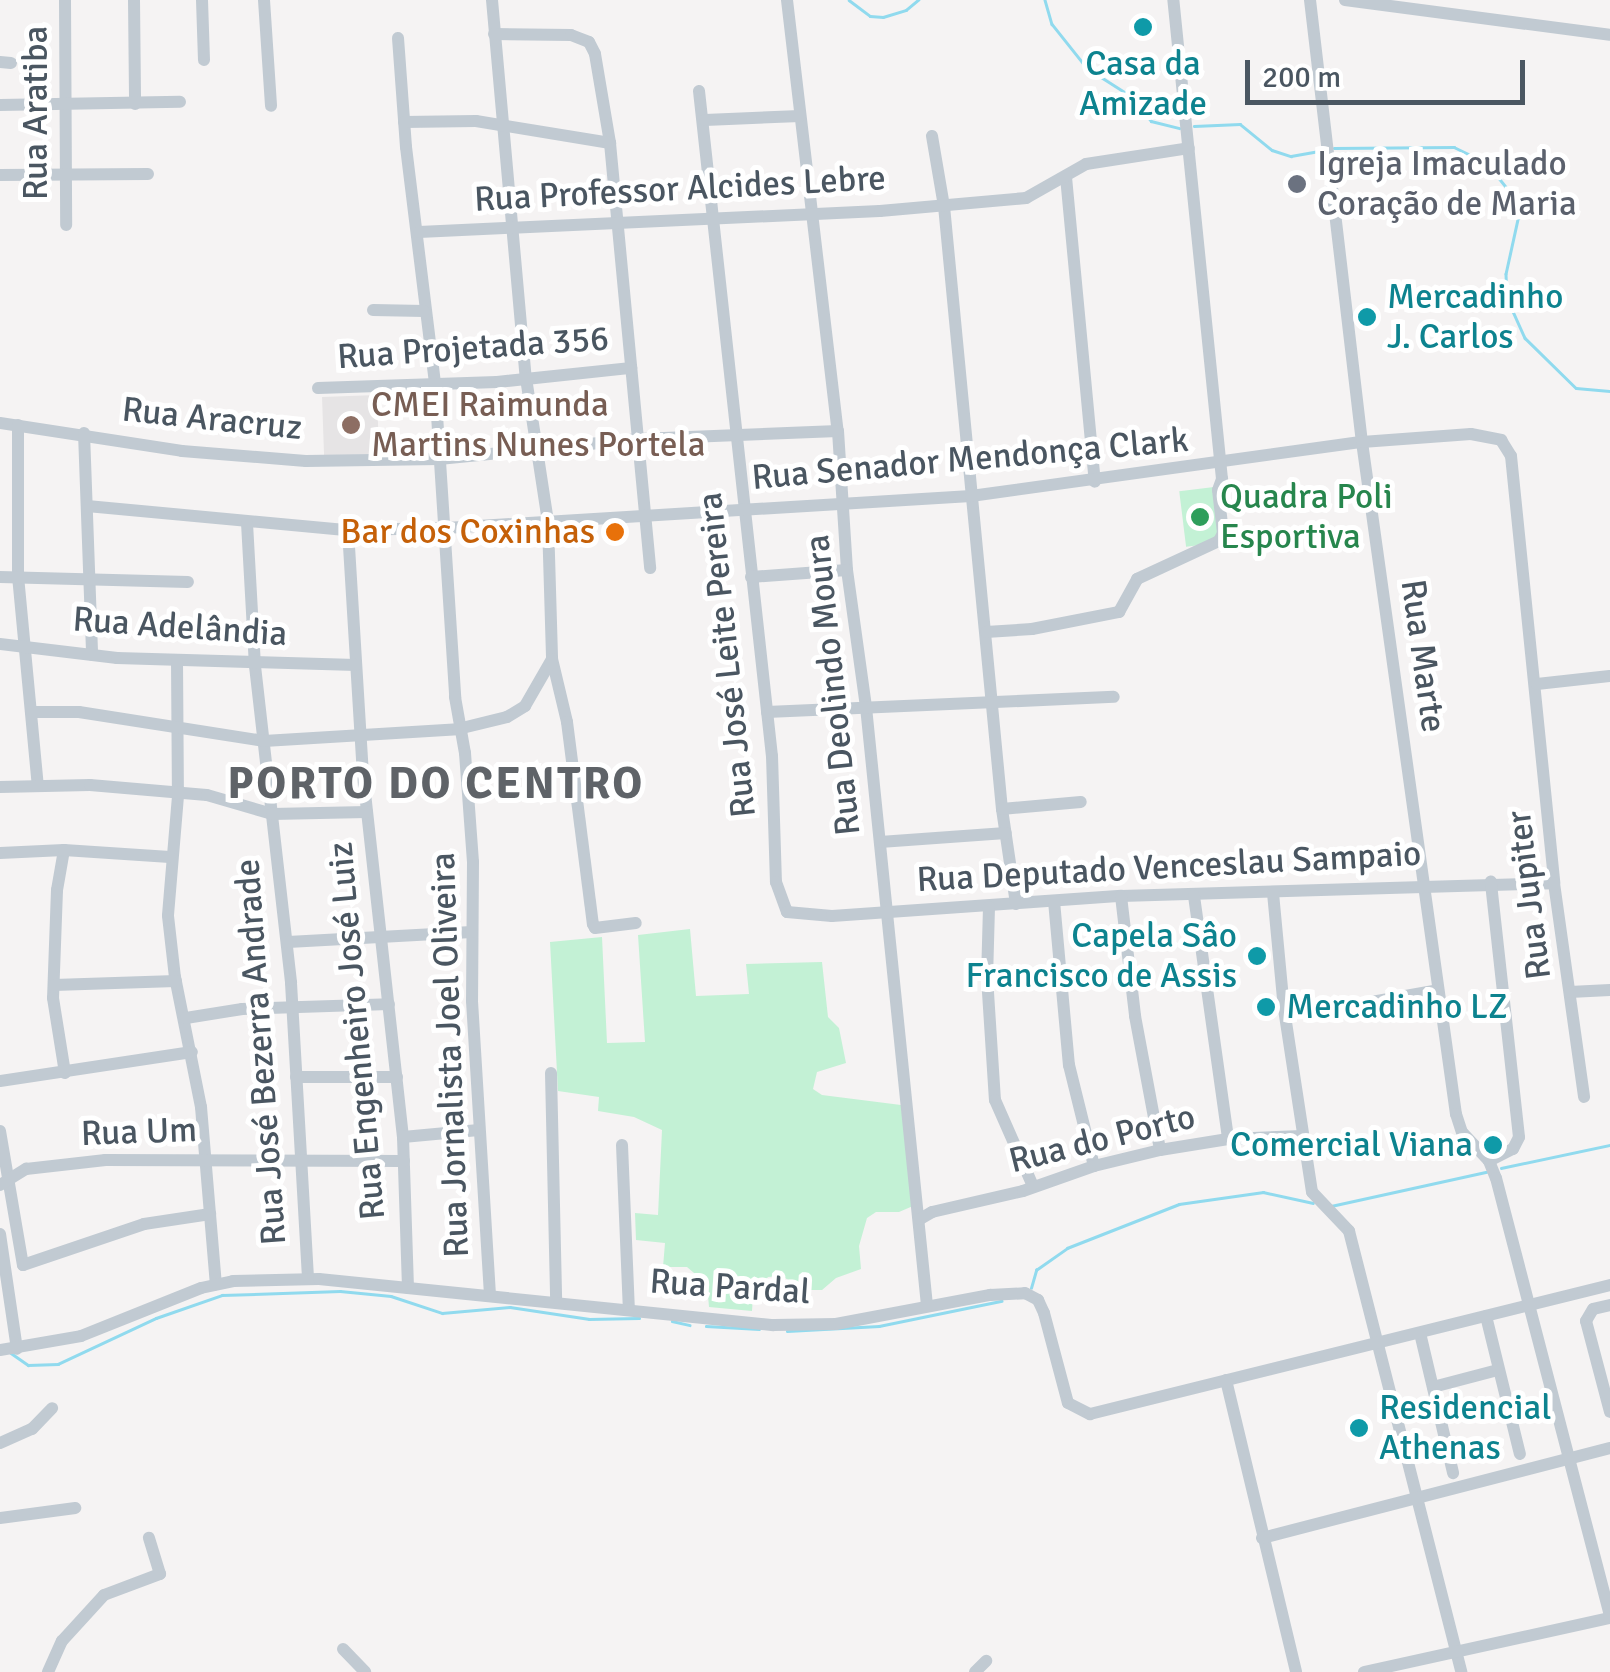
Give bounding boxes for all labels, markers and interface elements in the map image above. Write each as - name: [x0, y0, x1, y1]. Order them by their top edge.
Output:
- marker: Casa da Amizade: [1132, 16, 1154, 38]
- street label: Rua Aratiba: [15, 26, 57, 200]
- scale bar: [1250, 40, 1530, 102]
- place label: Casa da Amizade: [1079, 43, 1207, 125]
- text: 200 m: [1262, 59, 1341, 96]
- place label: Igreja Imaculado Coração de Maria: [1317, 143, 1577, 225]
- street label: Rua Professor Alcides Lebre: [473, 157, 887, 221]
- marker: Igreja Imaculado Coração de Maria: [1286, 173, 1308, 195]
- place label: Mercadinho J. Carlos: [1387, 276, 1563, 358]
- marker: Mercadinho J. Carlos: [1356, 306, 1378, 328]
- street label: Rua Projetada 356: [336, 318, 610, 378]
- place label: CMEI Raimunda Martins Nunes Portela: [371, 384, 705, 466]
- street label: Rua Aracruz: [120, 389, 304, 449]
- marker: CMEI Raimunda Martins Nunes Portela: [340, 414, 362, 436]
- street label: Rua Senador Mendonça Clark: [750, 419, 1190, 499]
- place label: Quadra Poli Esportiva: [1220, 476, 1393, 558]
- street label: Rua José Leite Pereira: [689, 490, 765, 820]
- marker: Quadra Poli Esportiva: [1189, 506, 1211, 528]
- place label: Bar dos Coxinhas: [340, 511, 595, 553]
- marker: Bar dos Coxinhas: [604, 521, 626, 543]
- street label: Rua Deolindo Moura: [796, 532, 870, 838]
- street label: Rua Marte: [1391, 577, 1455, 735]
- street label: Rua Adelândia: [71, 599, 289, 655]
- district label: PORTO DO CENTRO: [227, 757, 645, 811]
- street label: Rua Jupiter: [1498, 808, 1560, 982]
- street label: Rua Deputado Venceslau Sampaio: [916, 833, 1422, 901]
- street label: Rua Engenheiro José Luiz: [320, 840, 394, 1222]
- street label: Rua Jornalista Joel Oliveira: [422, 852, 478, 1258]
- street label: Rua José Bezerra Andrade: [227, 858, 295, 1246]
- place label: Capela Sâo Francisco de Assis: [966, 915, 1237, 997]
- marker: Capela Sâo Francisco de Assis: [1246, 945, 1268, 967]
- place label: Mercadinho LZ: [1286, 986, 1508, 1028]
- marker: Mercadinho LZ: [1255, 996, 1277, 1018]
- street label: Rua do Porto: [1005, 1096, 1199, 1182]
- street label: Rua Um: [80, 1109, 198, 1155]
- place label: Comercial Viana: [1230, 1124, 1473, 1166]
- marker: Comercial Viana: [1482, 1134, 1504, 1156]
- street label: Rua Pardal: [648, 1260, 812, 1314]
- place label: Residencial Athenas: [1379, 1387, 1551, 1469]
- marker: Residencial Athenas: [1348, 1417, 1370, 1439]

